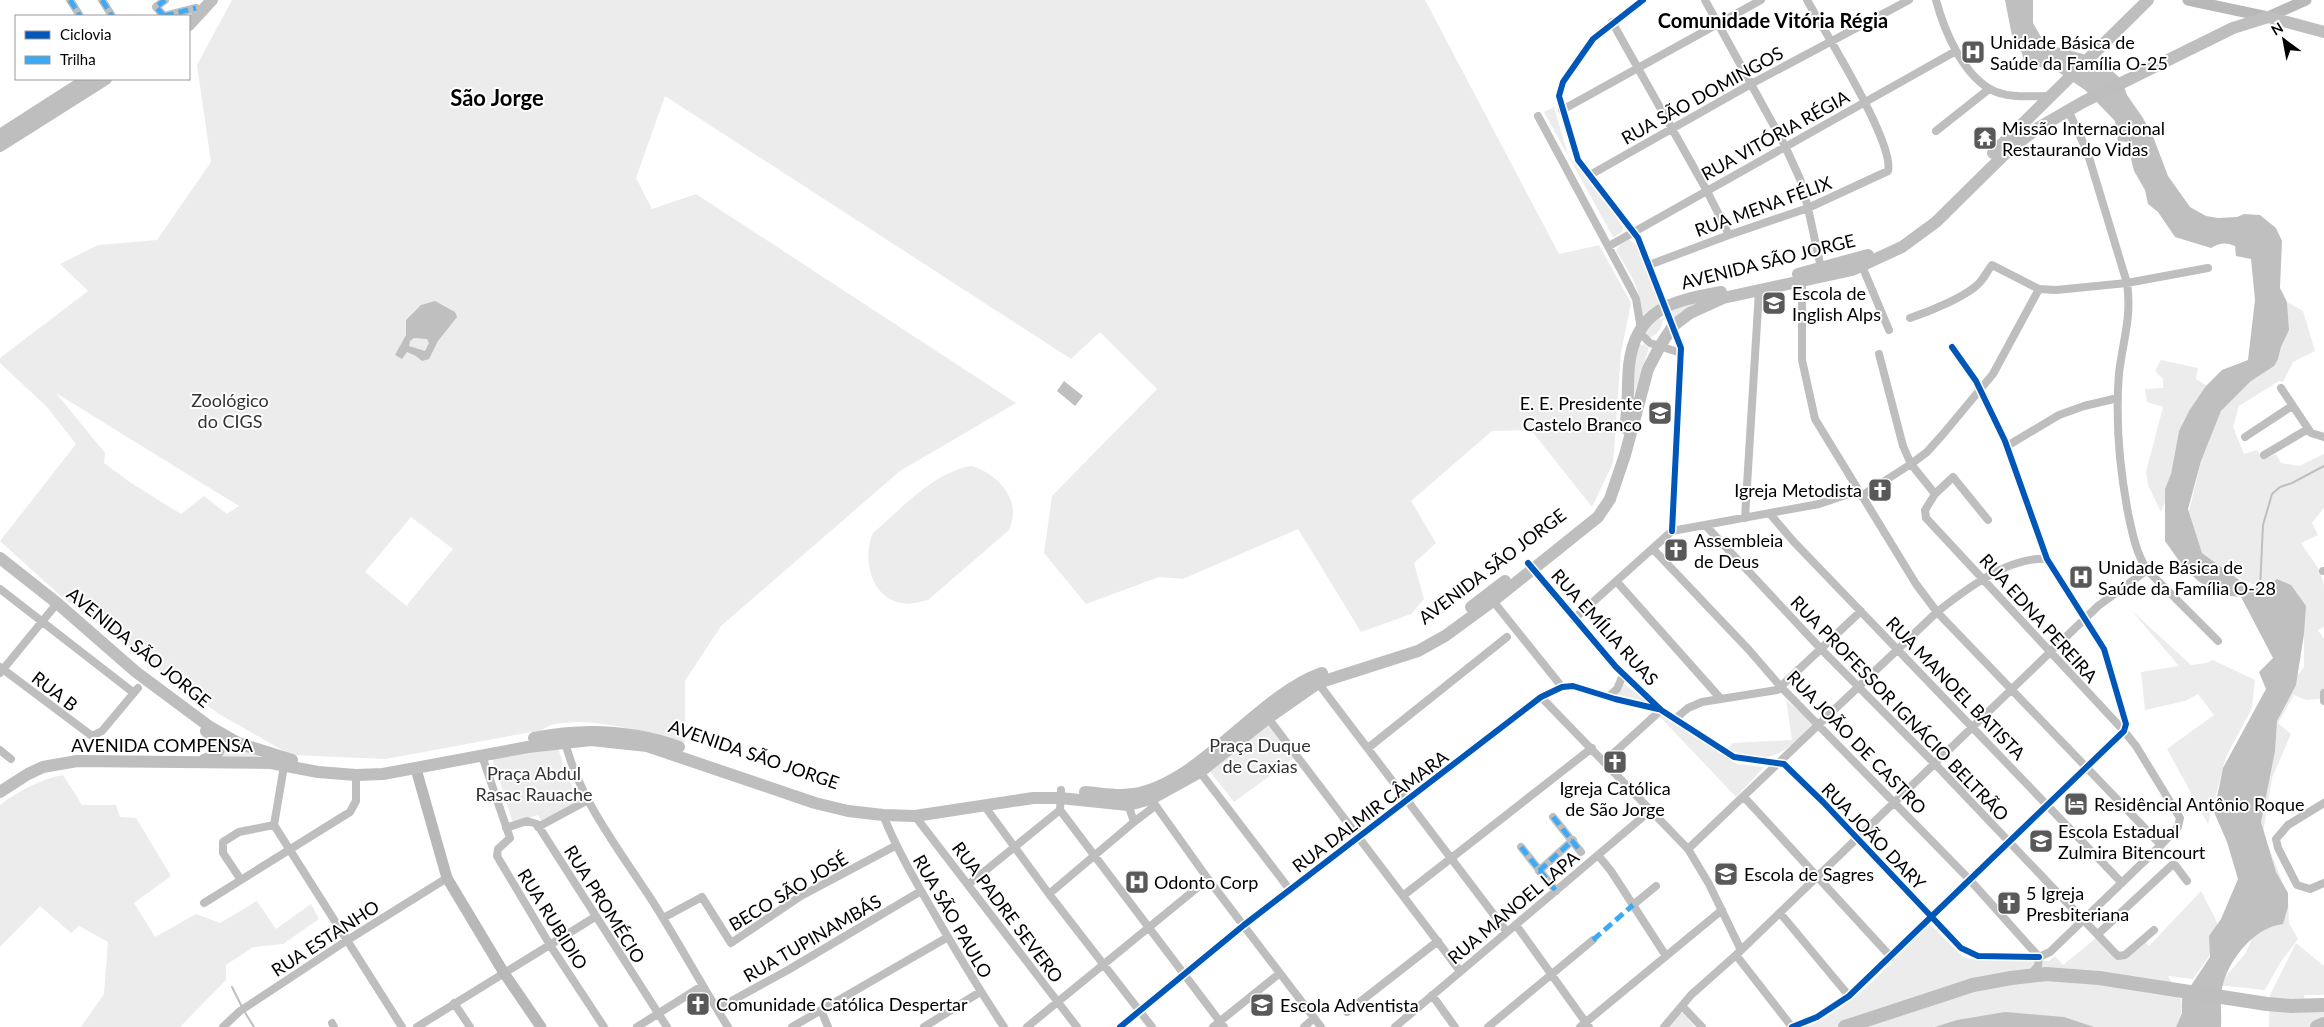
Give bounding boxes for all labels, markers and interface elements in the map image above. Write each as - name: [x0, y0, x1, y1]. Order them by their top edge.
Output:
- district label: Comunidade Vitória Régia: [1658, 8, 1888, 32]
- legend: [15, 15, 190, 80]
- north arrow: [2259, 15, 2309, 65]
- text: N: [2268, 18, 2286, 39]
- text: Ciclovia: [60, 25, 111, 43]
- place label: Unidade Básica de Saúde da Família O-25: [1990, 31, 2168, 74]
- hospital icon: Unidade Básica de Saúde da Família O-25: [1960, 39, 1986, 65]
- street label: RUA SÃO DOMINGOS: [1617, 41, 1787, 149]
- text: Trilha: [60, 50, 96, 68]
- district label: São Jorge: [450, 84, 544, 111]
- street label: RUA VITÓRIA RÉGIA: [1697, 85, 1853, 185]
- place label: Missão Internacional Restaurando Vidas: [2002, 117, 2165, 160]
- temple icon: Missão Internacional Restaurando Vidas: [1972, 125, 1998, 151]
- street label: RUA MENA FÉLIX: [1692, 171, 1835, 241]
- street label: AVENIDA SÃO JORGE: [1679, 229, 1857, 293]
- place label: Escola de Inglish Alps: [1792, 282, 1881, 325]
- school or university icon: Escola de Inglish Alps: [1761, 290, 1787, 316]
- park label: Zoológico do CIGS: [191, 389, 269, 432]
- place label: E. E. Presidente Castelo Branco: [1520, 392, 1642, 435]
- school or university icon: E. E. Presidente Castelo Branco: [1647, 400, 1673, 426]
- church icon: Igreja Metodista: [1867, 477, 1893, 503]
- place label: Igreja Metodista: [1734, 479, 1862, 501]
- street label: AVENIDA SÃO JORGE: [1414, 503, 1570, 629]
- place label: Assembleia de Deus: [1694, 529, 1783, 572]
- church icon: Assembleia de Deus: [1663, 537, 1689, 563]
- street label: RUA EDNA PEREIRA: [1975, 549, 2103, 688]
- place label: Unidade Básica de Saúde da Família O-28: [2098, 556, 2276, 599]
- street label: RUA EMÍLIA RUAS: [1547, 564, 1663, 690]
- hospital icon: Unidade Básica de Saúde da Família O-28: [2068, 564, 2094, 590]
- street label: AVENIDA SÃO JORGE: [63, 582, 215, 712]
- street label: RUA PROFESSOR IGNÁCIO BELTRÃO: [1786, 591, 2014, 825]
- street label: RUA MANOEL BATISTA: [1882, 612, 2031, 765]
- street label: RUA B: [28, 666, 82, 716]
- street label: RUA JOÃO DE CASTRO: [1783, 666, 1931, 818]
- street label: AVENIDA SÃO JORGE: [666, 715, 842, 793]
- street label: AVENIDA COMPENSA: [71, 734, 254, 756]
- park label: Praça Duque de Caxias: [1209, 734, 1311, 777]
- street label: RUA DALMIR CÂMARA: [1288, 745, 1453, 877]
- church icon: Igreja Católica de São Jorge: [1602, 749, 1628, 775]
- park label: Praça Abdul Rasac Rauache: [475, 762, 593, 805]
- place label: Igreja Católica de São Jorge: [1559, 777, 1671, 820]
- street label: RUA JOÃO DARY: [1817, 778, 1931, 895]
- hotel icon: Residêncial Antônio Roque: [2063, 791, 2089, 817]
- place label: Residêncial Antônio Roque: [2094, 793, 2304, 815]
- place label: Escola Estadual Zulmira Bitencourt: [2058, 820, 2206, 863]
- school or university icon: Escola Estadual Zulmira Bitencourt: [2028, 828, 2054, 854]
- street label: RUA PADRE SEVERO: [948, 837, 1068, 987]
- street label: RUA PROMÉCIO: [560, 841, 650, 967]
- street label: RUA MANOEL LAPA: [1443, 845, 1584, 968]
- street label: BECO SÃO JOSÉ: [725, 847, 851, 935]
- street label: RUA SÃO PAULO: [909, 850, 997, 982]
- school or university icon: Escola de Sagres: [1713, 861, 1739, 887]
- place label: Escola de Sagres: [1744, 863, 1874, 885]
- street label: RUA RUBIDIO: [513, 865, 593, 973]
- hospital icon: Odonto Corp: [1124, 869, 1150, 895]
- place label: Odonto Corp: [1154, 871, 1258, 893]
- place label: 5 Igreja Presbiteriana: [2026, 882, 2129, 925]
- street label: RUA TUPINAMBÁS: [739, 890, 885, 986]
- church icon: 5 Igreja Presbiteriana: [1996, 890, 2022, 916]
- street label: RUA ESTANHO: [267, 895, 383, 981]
- church icon: Comunidade Católica Despertar: [685, 991, 711, 1017]
- school or university icon: Escola Adventista: [1249, 992, 1275, 1018]
- place label: Comunidade Católica Despertar: [716, 993, 968, 1015]
- place label: Escola Adventista: [1280, 994, 1419, 1016]

